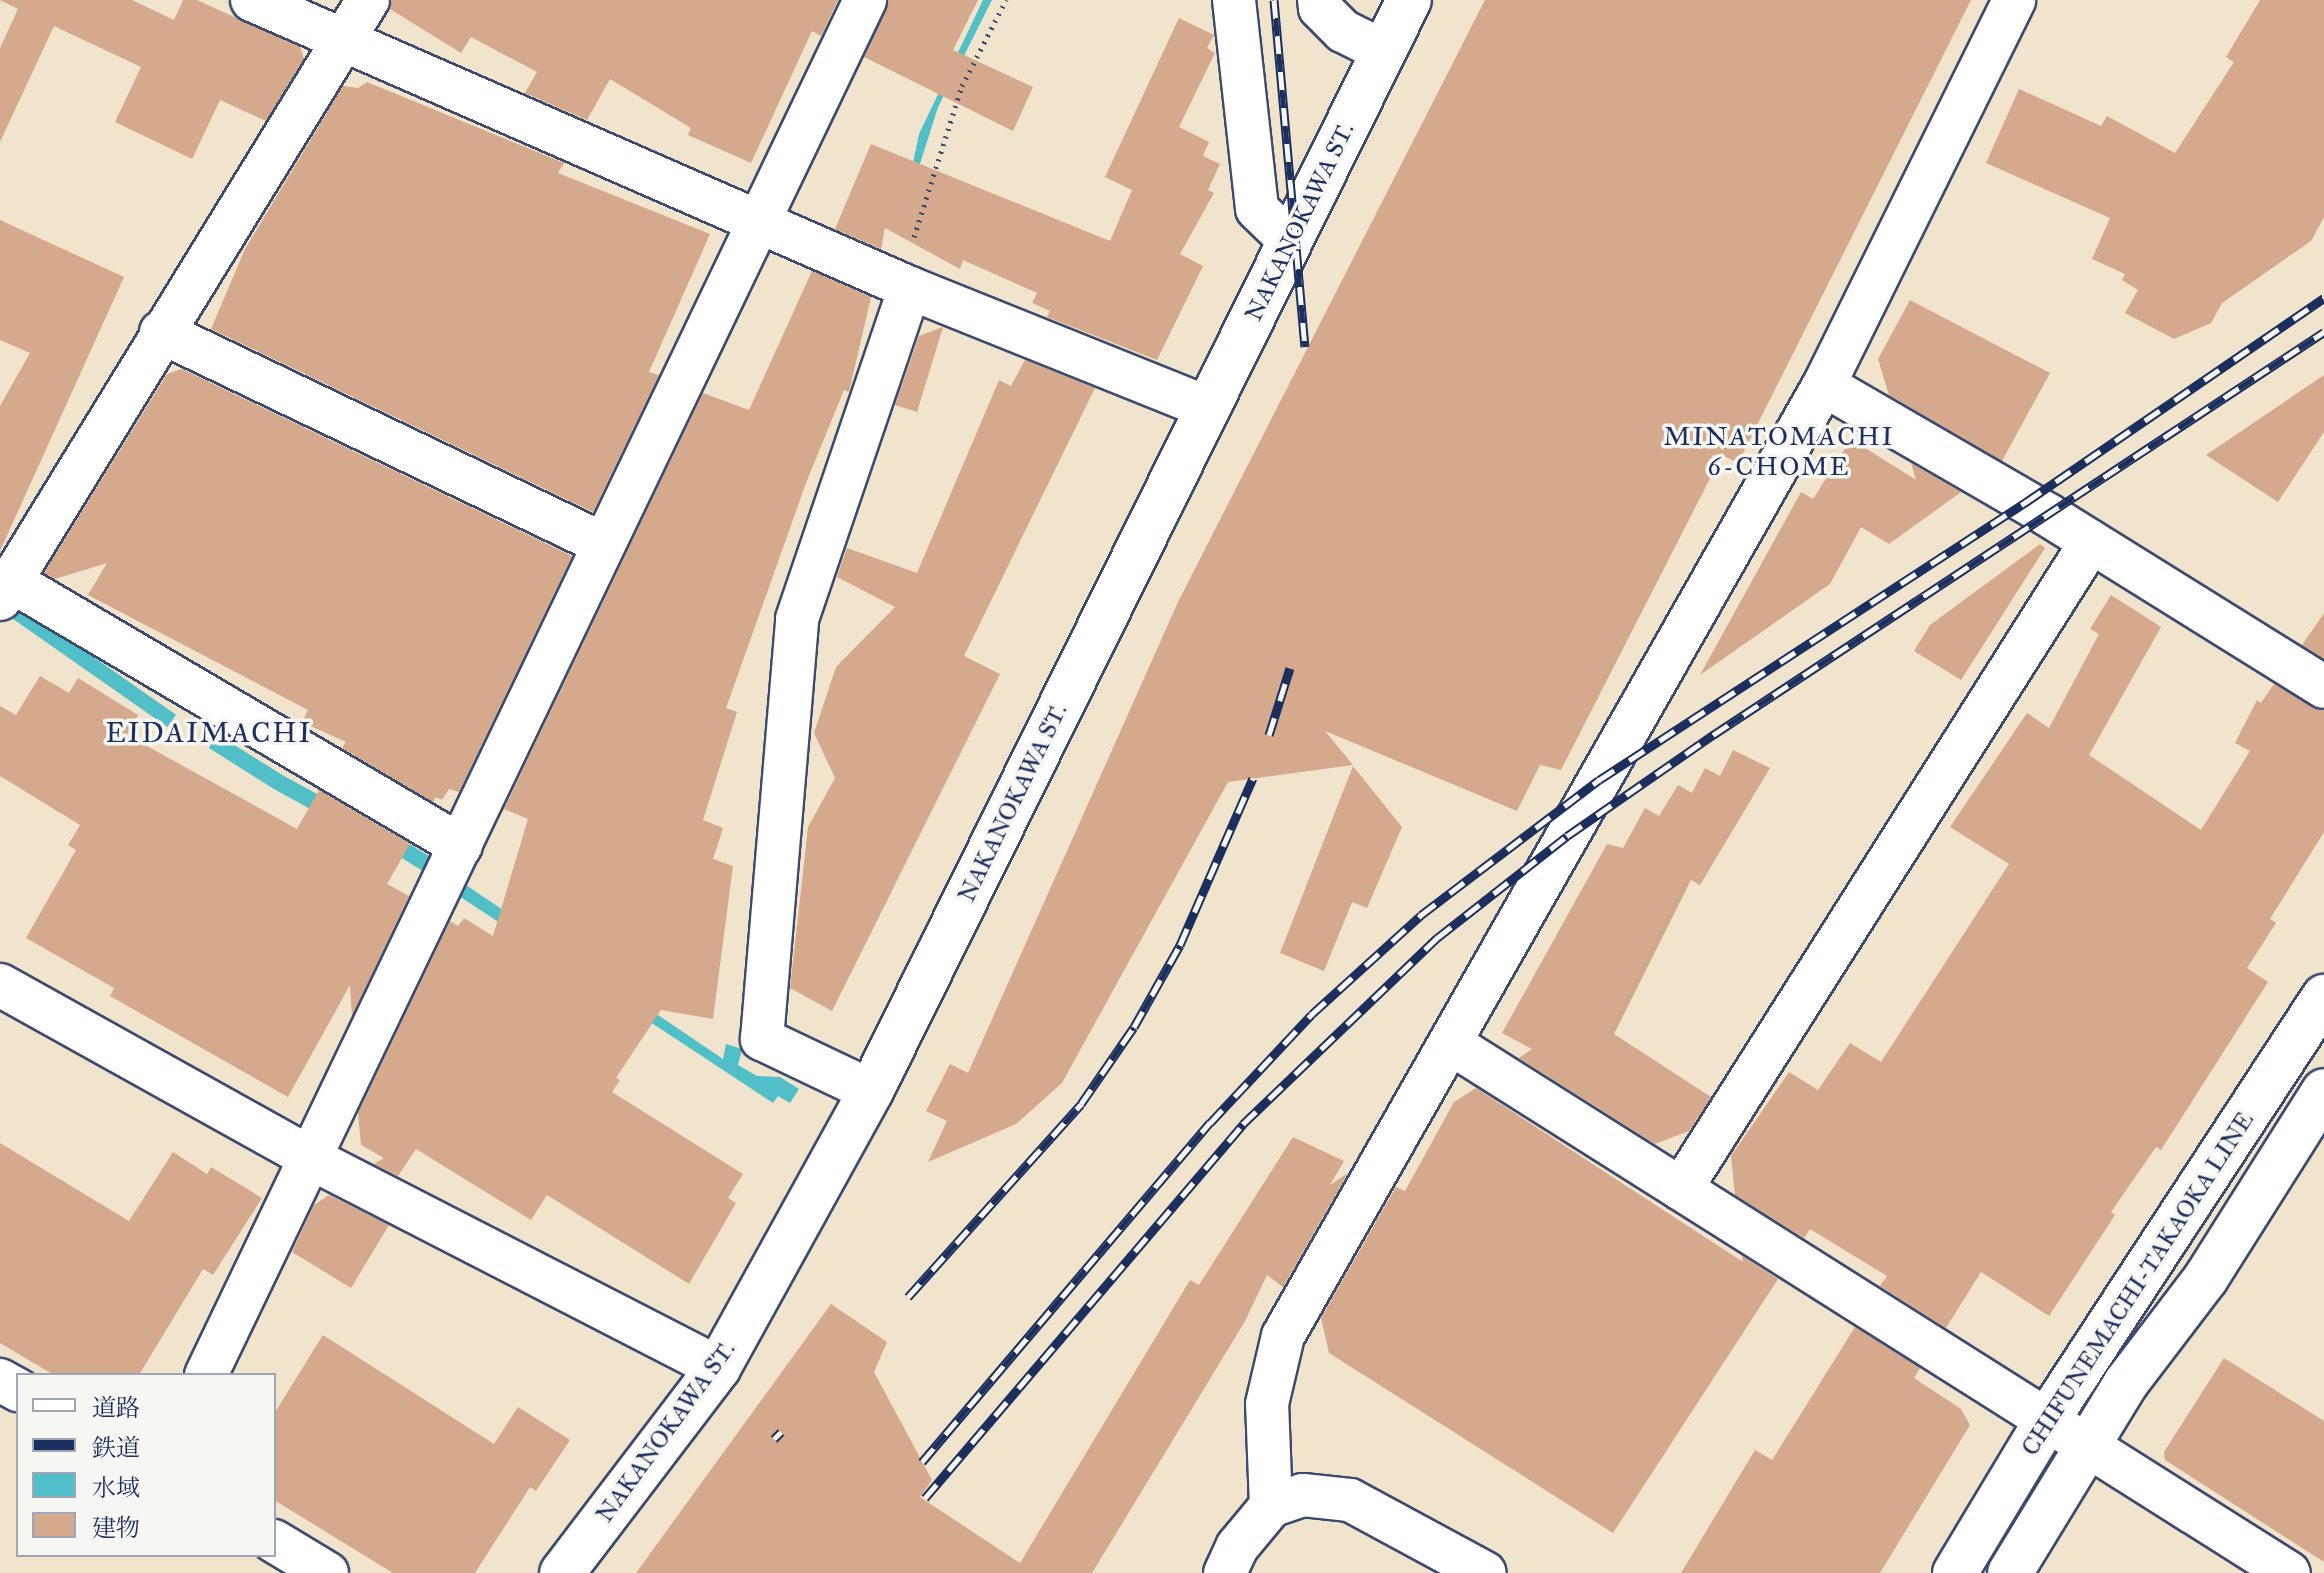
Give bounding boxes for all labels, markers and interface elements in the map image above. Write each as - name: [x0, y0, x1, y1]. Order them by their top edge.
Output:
- street label: NAKANOKAWA ST.: [1239, 118, 1361, 326]
- district label: MINATOMACHI 6-CHOME: [1663, 421, 1895, 482]
- street label: NAKANOKAWA ST.: [952, 699, 1074, 907]
- district label: EIDAIMACHI: [106, 716, 312, 750]
- street label: CHIFUNEMACHI-TAKAOKA LINE: [2016, 1107, 2260, 1461]
- street label: NAKANOKAWA ST.: [591, 1336, 741, 1528]
- legend: [16, 1373, 276, 1557]
- text: 道路: [92, 1393, 140, 1423]
- text: 鉄道: [92, 1433, 140, 1463]
- text: 水域: [92, 1473, 140, 1503]
- text: 建物: [92, 1513, 140, 1543]

